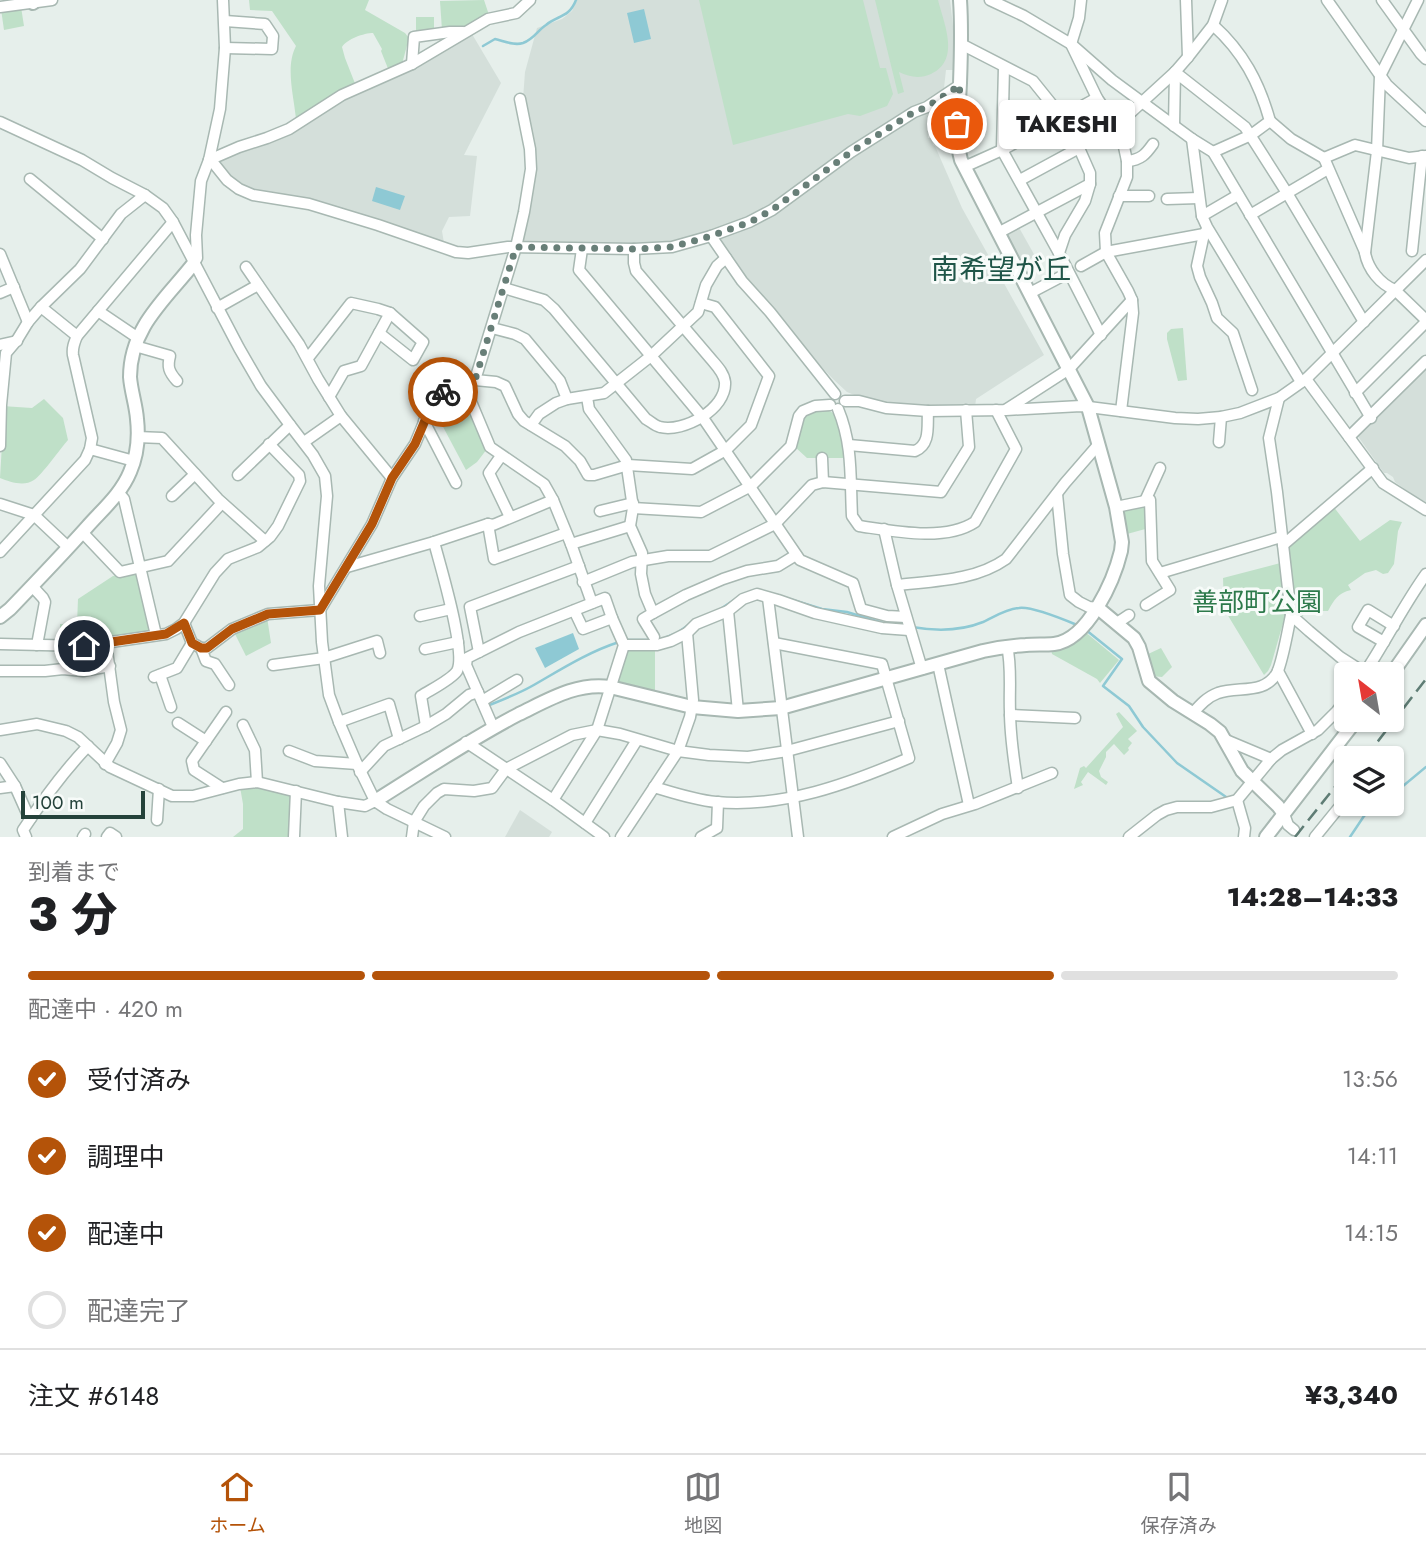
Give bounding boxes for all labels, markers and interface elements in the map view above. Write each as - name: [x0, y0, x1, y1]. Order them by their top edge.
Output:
- pin: [927, 94, 987, 154]
- callout: TAKESHI: [999, 100, 1136, 148]
- icon: bag: [938, 105, 976, 143]
- text: TAKESHI: [1016, 107, 1118, 141]
- district label: 南希望が丘: [931, 249, 1071, 290]
- courier: [408, 357, 478, 427]
- icon: bike: [424, 373, 462, 411]
- park label: 善部町公園: [1192, 583, 1322, 621]
- pin: [54, 616, 114, 676]
- icon: home: [65, 627, 103, 665]
- north arrow: [1334, 662, 1404, 732]
- map controls: [1334, 662, 1404, 816]
- button: layers: [1334, 746, 1404, 816]
- scale bar: [21, 788, 145, 820]
- text: 100 m: [32, 789, 84, 816]
- text: 到着まで: [28, 855, 120, 889]
- text: 14:28–14:33: [1227, 878, 1398, 916]
- text: 3 分: [28, 882, 117, 948]
- text: 配達中 · 420 m: [28, 992, 183, 1026]
- icon: check: [28, 1060, 66, 1098]
- text: 受付済み: [87, 1061, 191, 1099]
- text: 13:56: [1342, 1062, 1398, 1096]
- icon: check: [28, 1137, 66, 1175]
- text: 調理中: [87, 1138, 165, 1176]
- text: 14:11: [1347, 1139, 1398, 1173]
- icon: check: [28, 1214, 66, 1252]
- text: 配達中: [87, 1215, 165, 1253]
- text: 14:15: [1344, 1216, 1398, 1250]
- text: 配達完了: [87, 1292, 191, 1330]
- text: ¥3,340: [1305, 1376, 1398, 1414]
- text: 注文 #6148: [28, 1377, 160, 1415]
- tab: ホーム: [209, 1468, 266, 1539]
- tab: 地図: [684, 1468, 722, 1539]
- tab: 保存済み: [1141, 1468, 1217, 1539]

